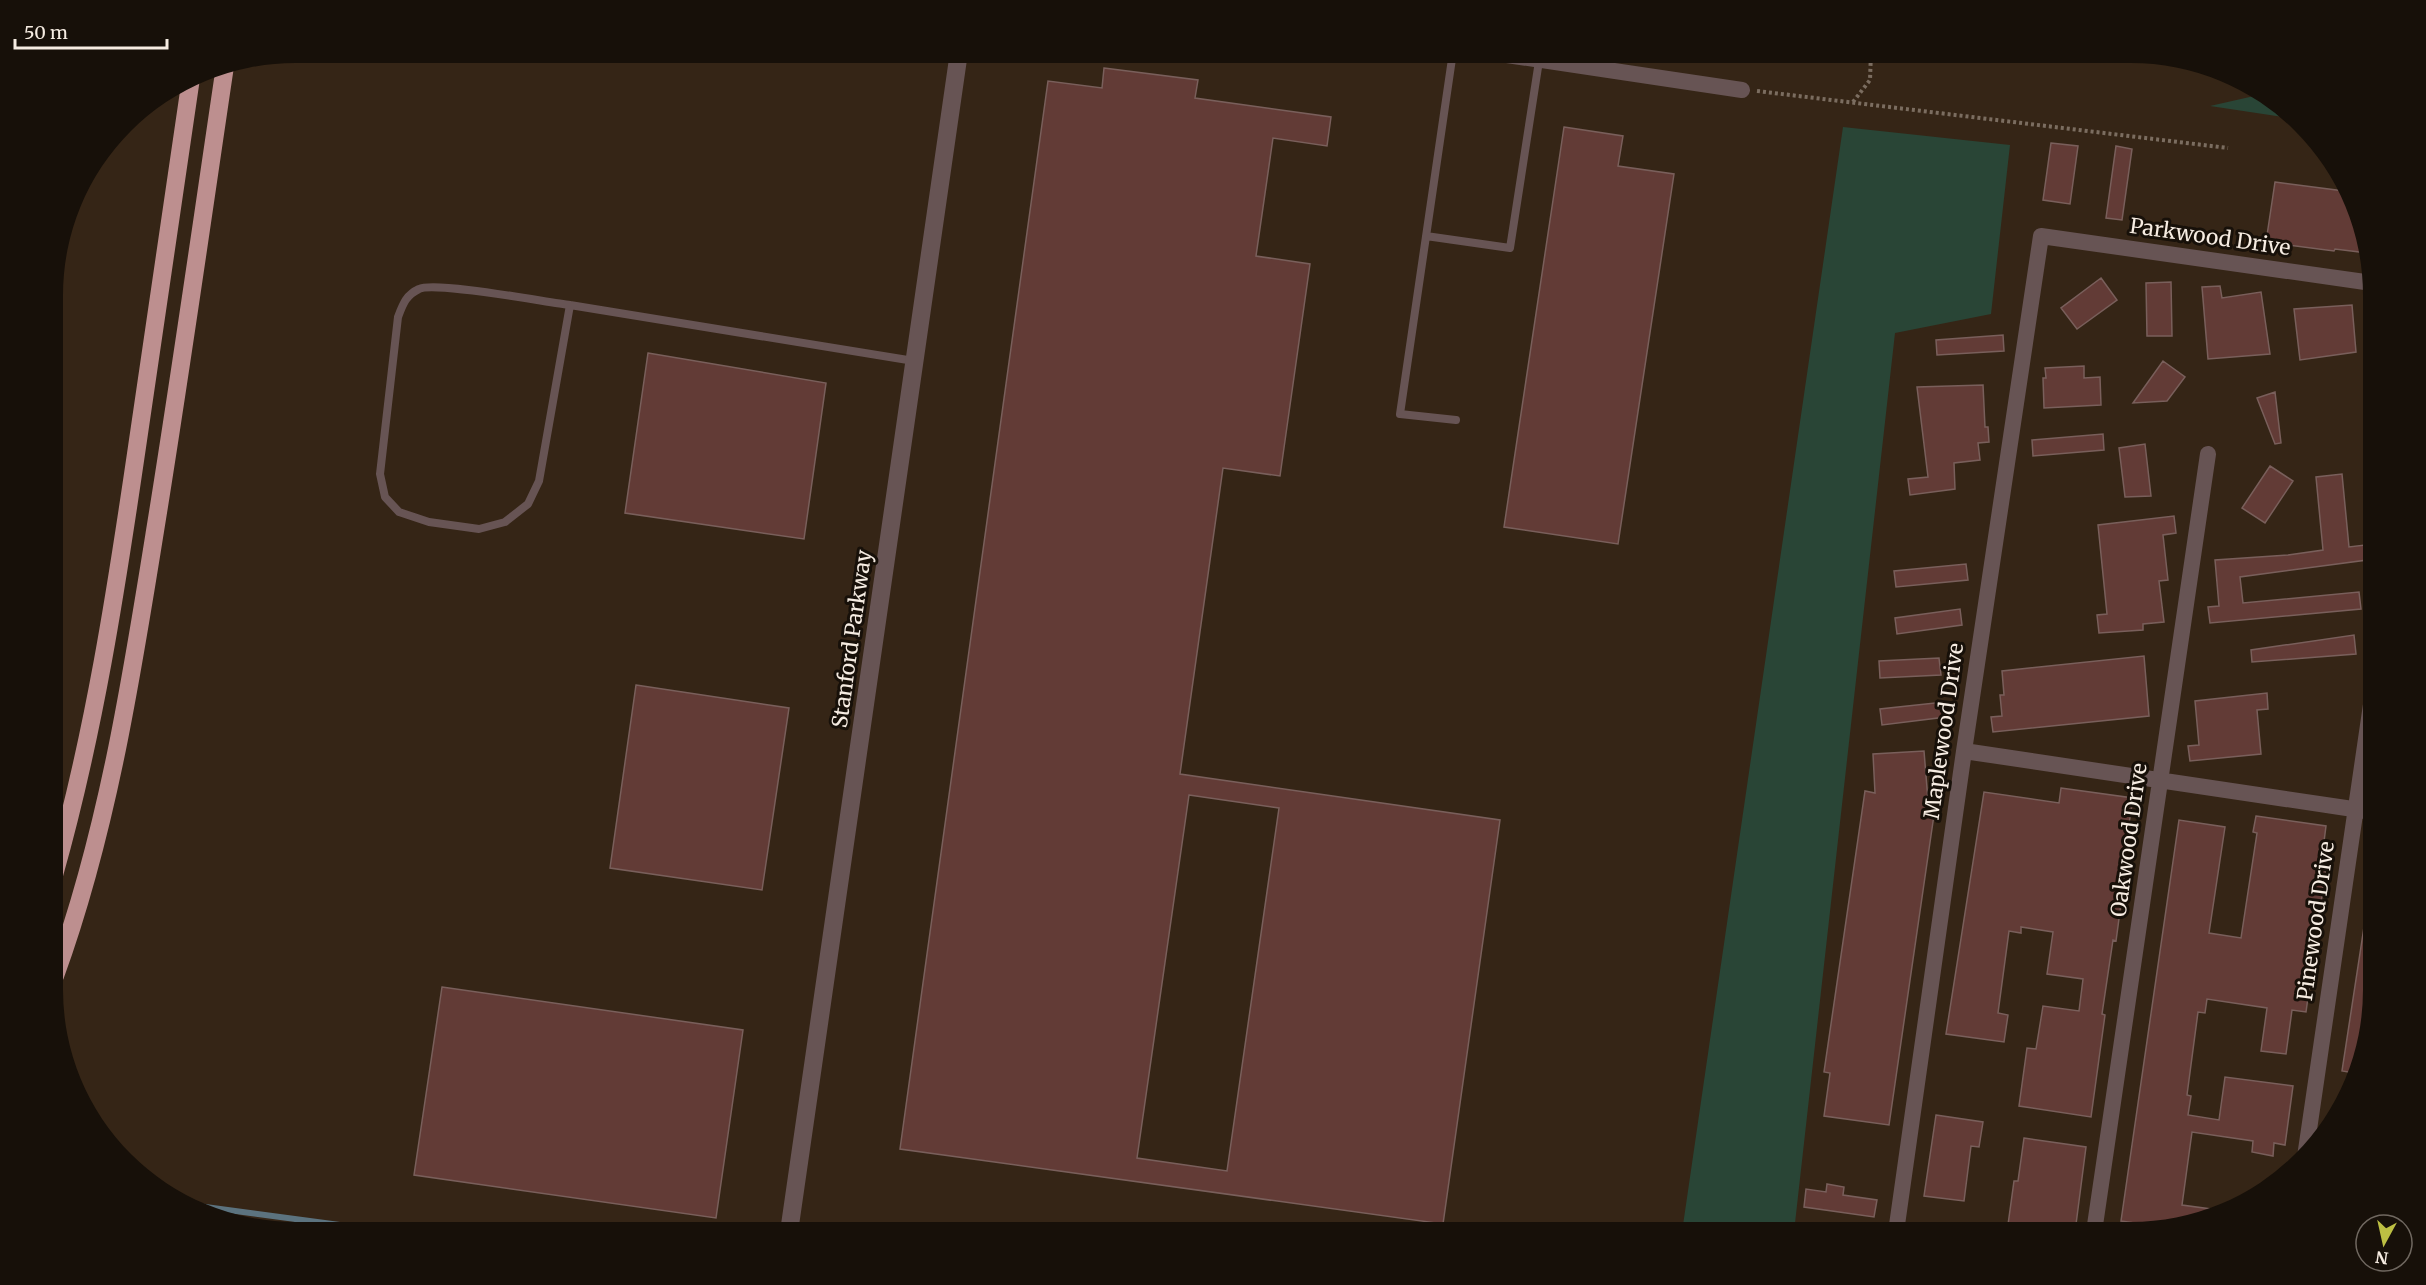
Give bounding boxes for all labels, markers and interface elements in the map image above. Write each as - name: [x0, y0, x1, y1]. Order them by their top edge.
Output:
- scale bar: [15, 12, 166, 50]
- text: 50 m: [24, 21, 68, 44]
- street label: Parkwood Drive: [2128, 212, 2292, 261]
- street label: Stanford Parkway: [826, 547, 877, 730]
- street label: Maplewood Drive: [1918, 641, 1969, 821]
- street label: Oakwood Drive: [2104, 761, 2153, 919]
- street label: Pinewood Drive: [2291, 839, 2340, 1002]
- north arrow: [2354, 1213, 2414, 1273]
- text: N: [2374, 1247, 2390, 1269]

